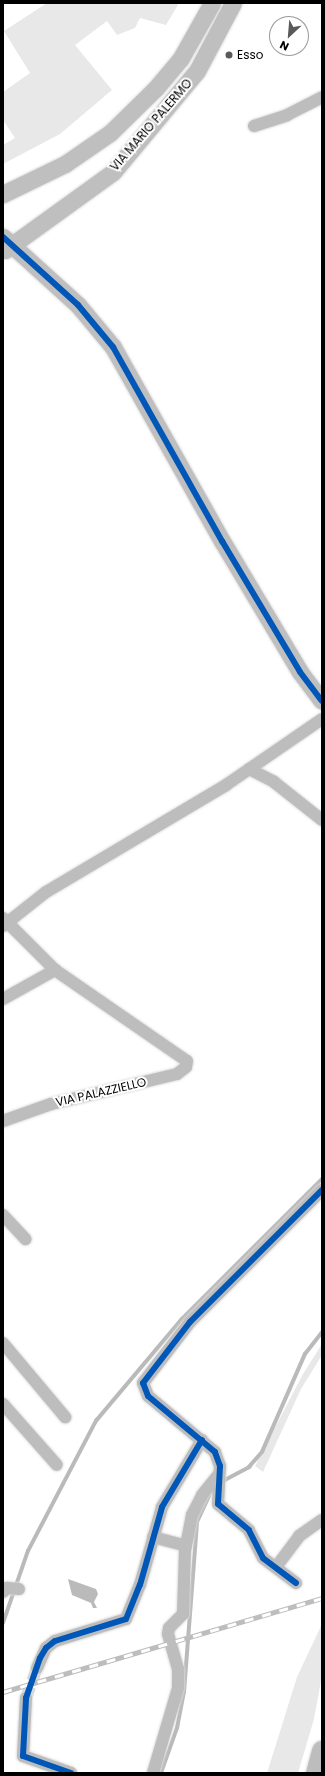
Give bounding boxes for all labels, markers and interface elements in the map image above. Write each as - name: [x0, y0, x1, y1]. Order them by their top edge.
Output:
- north arrow: [269, 16, 309, 56]
- text: N: [277, 37, 291, 55]
- place label: Esso: [237, 48, 263, 62]
- marker: Esso: [224, 50, 234, 60]
- street label: VIA MARIO PALERMO: [107, 76, 195, 174]
- street label: VIA PALAZZIELLO: [54, 1075, 148, 1109]

